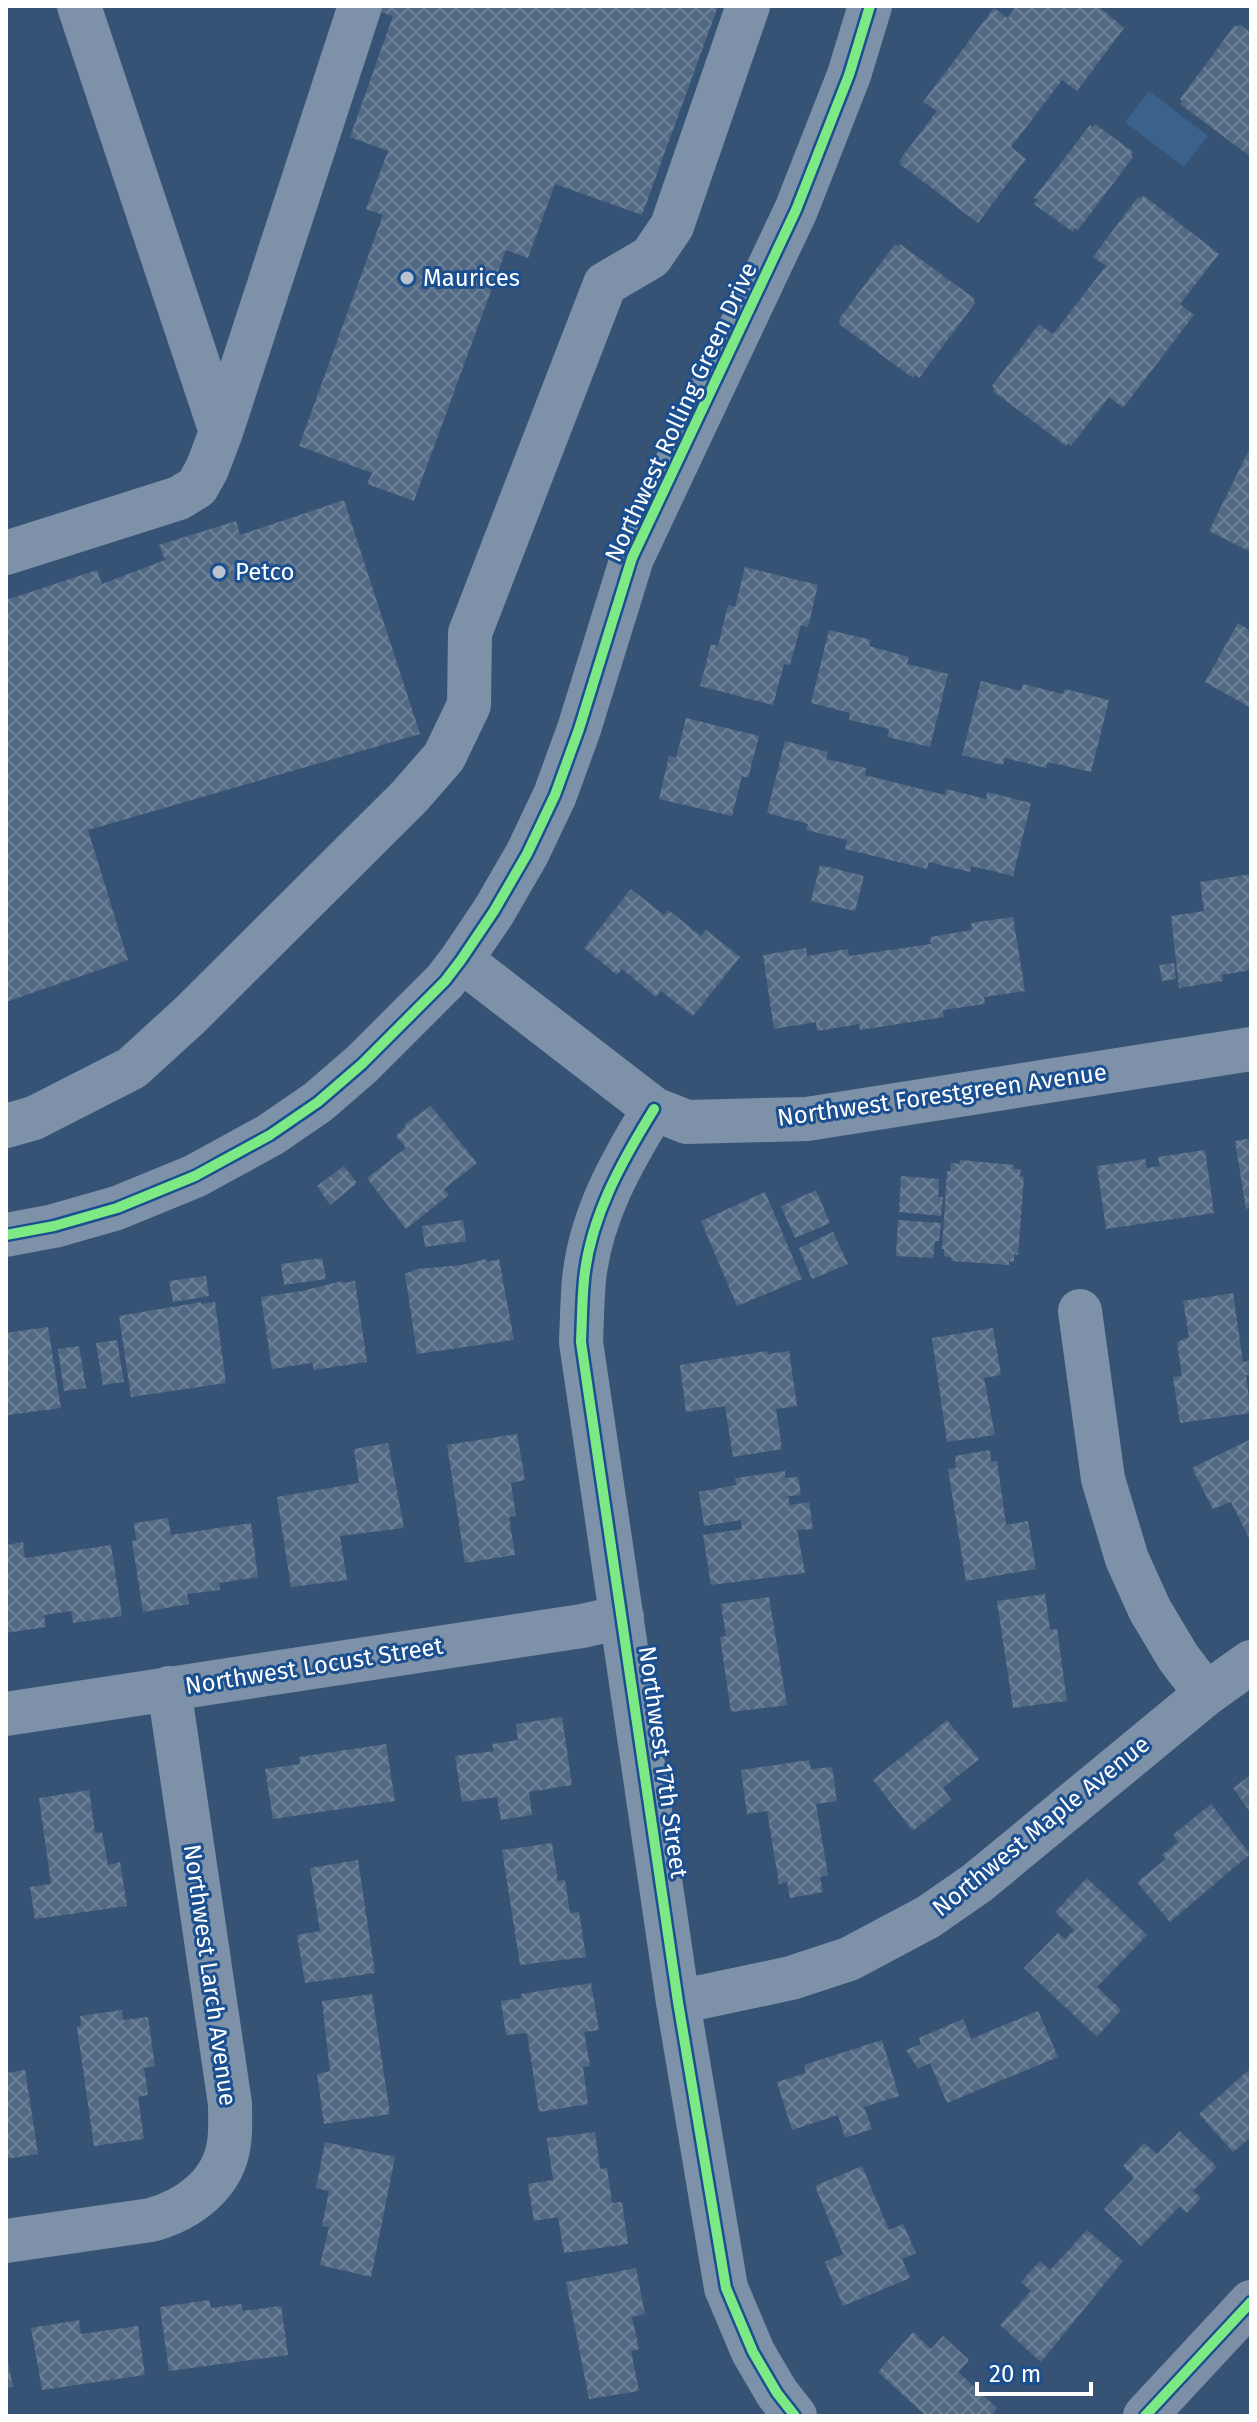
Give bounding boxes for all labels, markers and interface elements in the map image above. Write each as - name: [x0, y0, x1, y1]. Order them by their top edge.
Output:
- street label: Northwest Rolling Green Drive: [599, 258, 763, 566]
- place label: Maurices: [423, 264, 520, 292]
- marker: Maurices: [398, 269, 416, 287]
- place label: Petco: [235, 558, 295, 586]
- marker: Petco: [210, 563, 228, 581]
- street label: Northwest Forestgreen Avenue: [776, 1058, 1108, 1132]
- street label: Northwest Locust Street: [183, 1632, 445, 1700]
- street label: Northwest 17th Street: [633, 1644, 693, 1880]
- street label: Northwest Maple Avenue: [927, 1730, 1155, 1922]
- street label: Northwest Larch Avenue: [178, 1842, 242, 2108]
- scale bar: [977, 2346, 1091, 2396]
- text: 20 m: [989, 2360, 1041, 2388]

